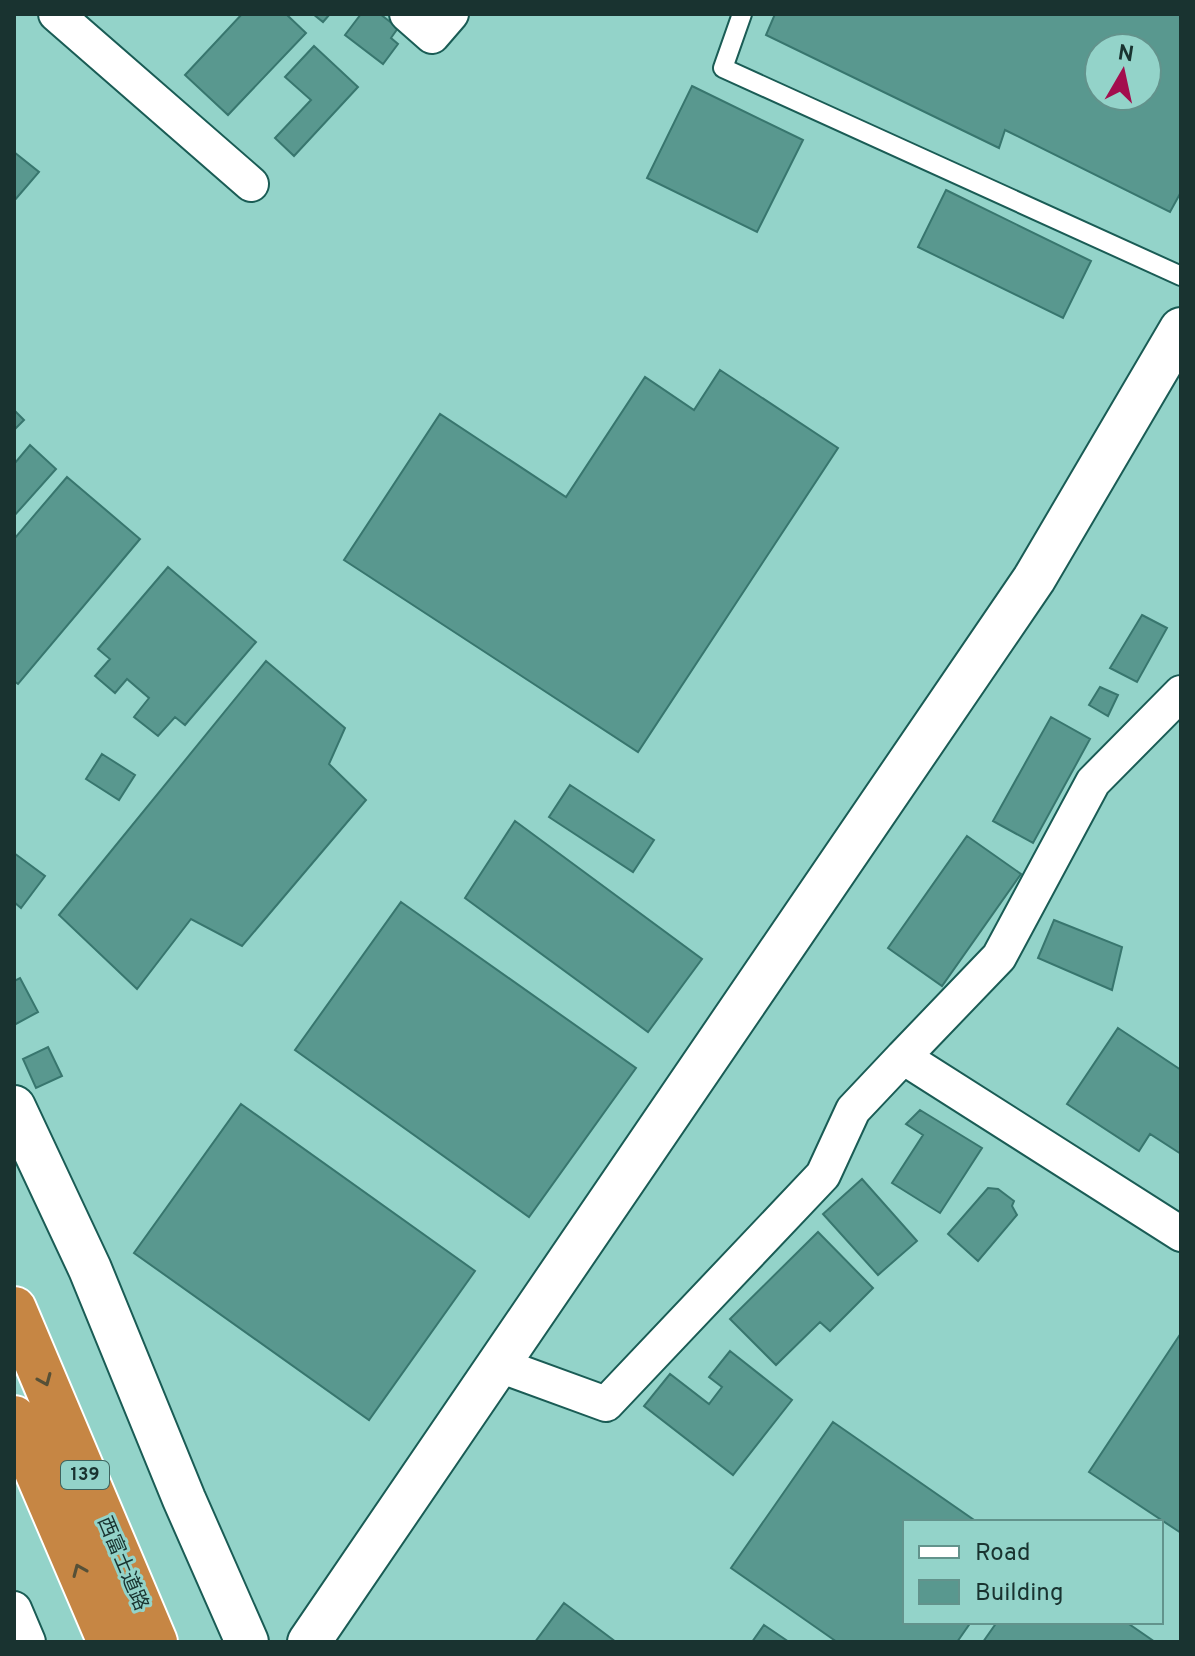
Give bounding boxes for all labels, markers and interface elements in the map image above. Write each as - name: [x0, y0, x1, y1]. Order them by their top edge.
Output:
- north arrow: [1083, 32, 1163, 112]
- text: N: [1116, 40, 1136, 69]
- one-way arrow: [35, 1372, 51, 1386]
- road number: 139: [61, 1461, 109, 1489]
- street label: 西富士道路: [90, 1513, 154, 1615]
- legend: [903, 1520, 1163, 1624]
- text: Road: [975, 1539, 1031, 1569]
- one-way arrow: [73, 1564, 89, 1578]
- text: Building: [975, 1579, 1064, 1609]

